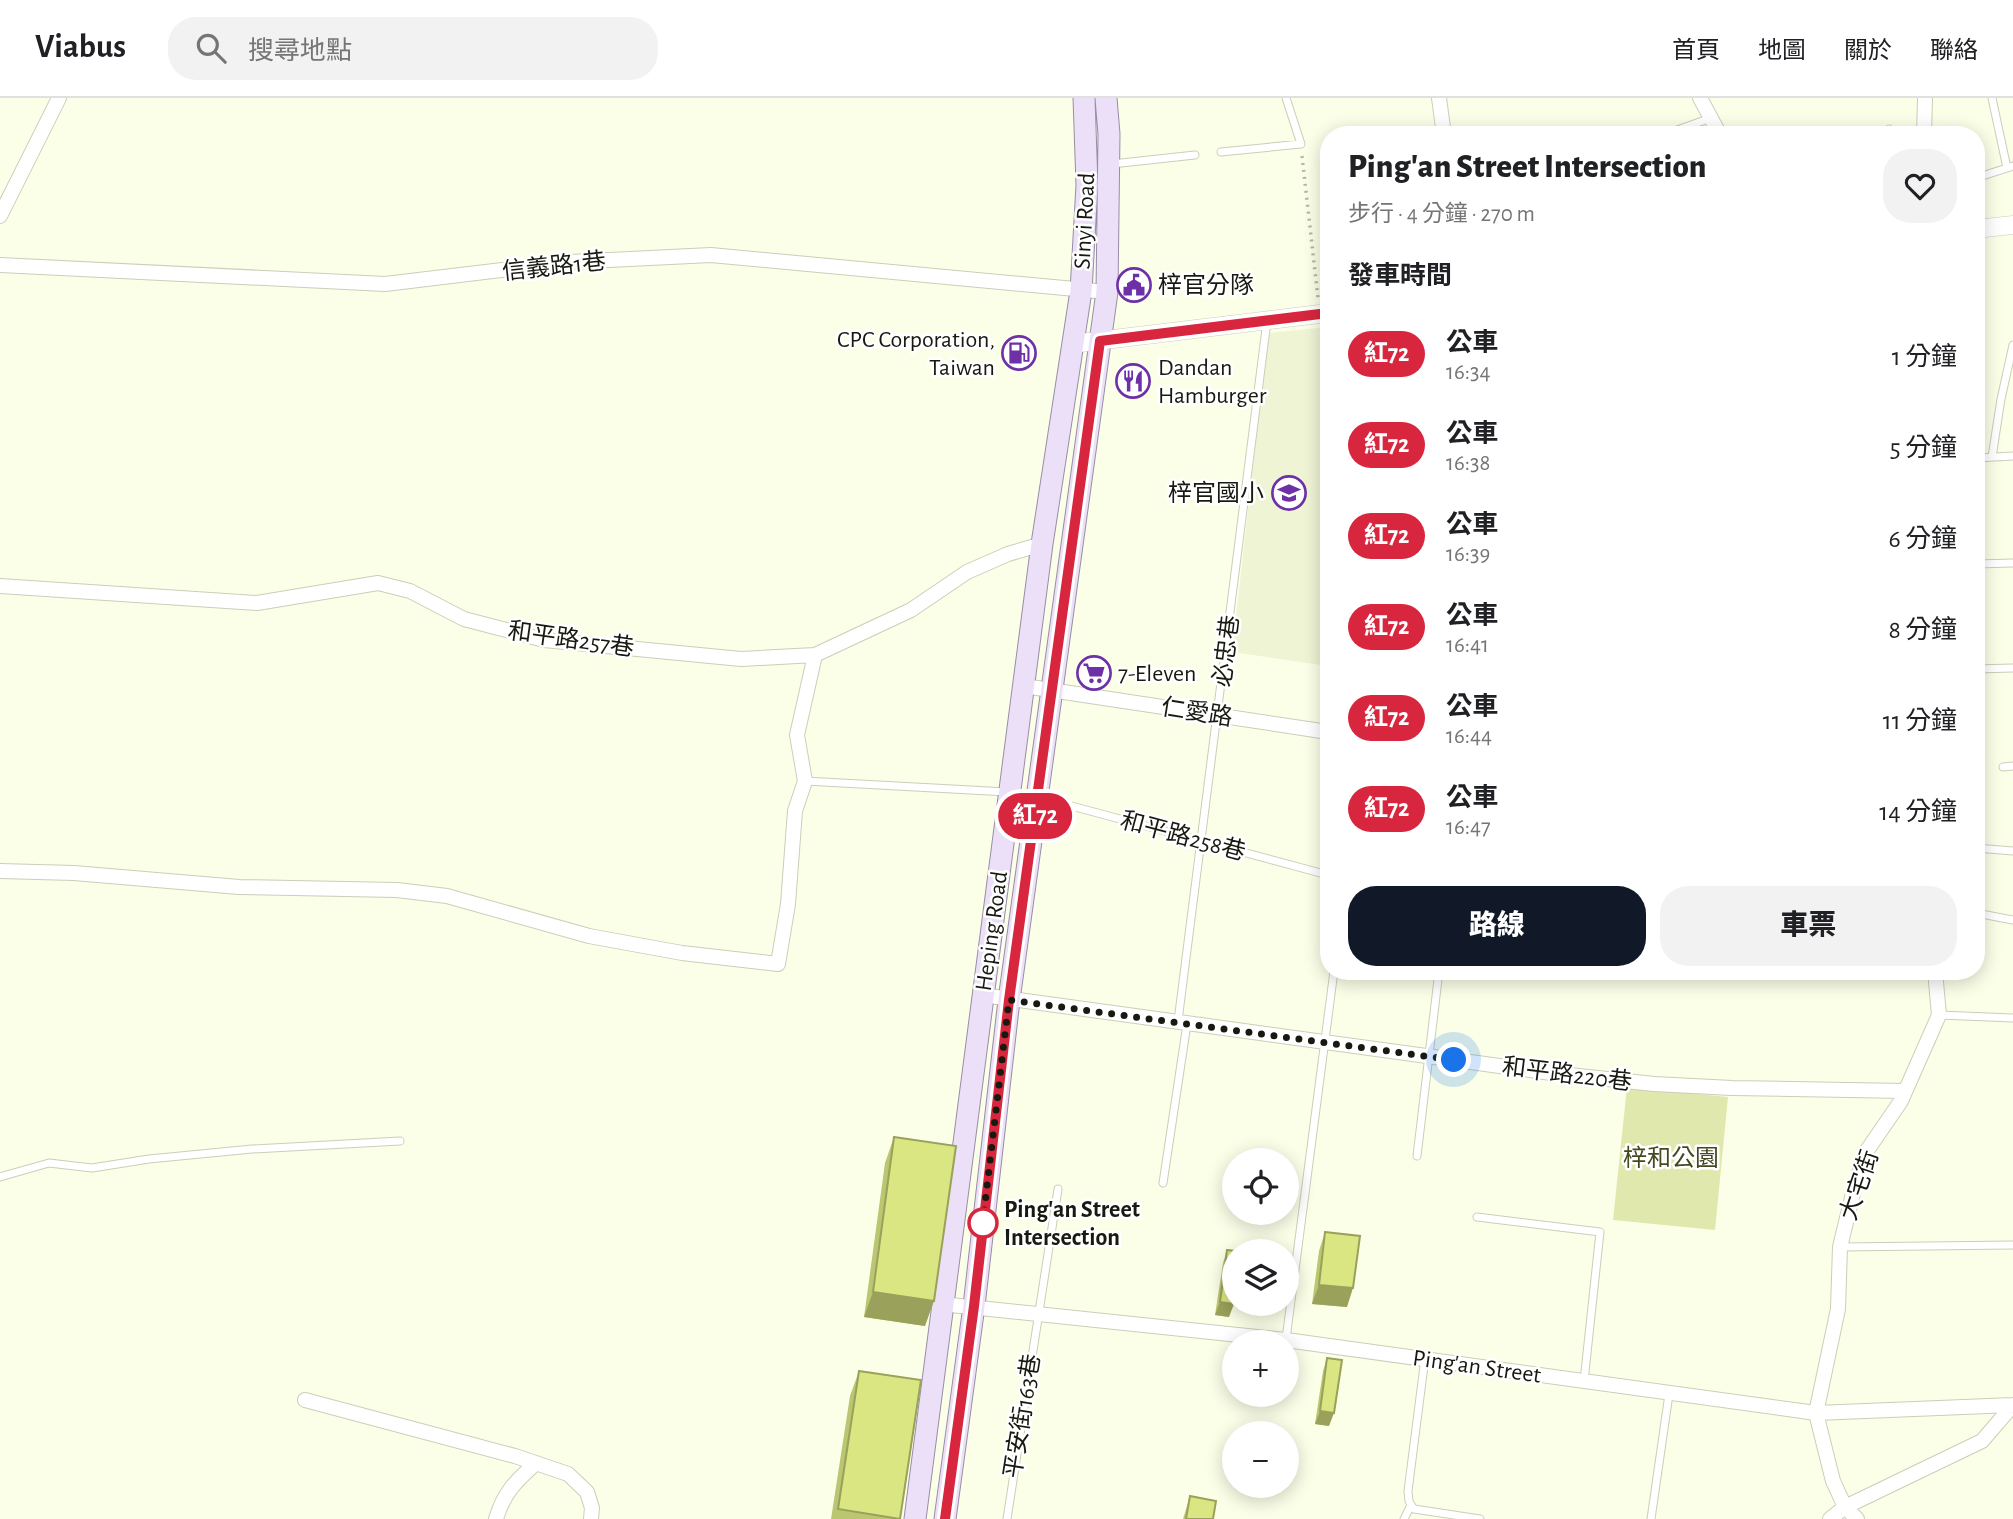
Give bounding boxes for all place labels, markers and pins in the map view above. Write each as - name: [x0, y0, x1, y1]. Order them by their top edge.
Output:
- public building icon: 梓官分隊: [1115, 266, 1153, 304]
- place label: 梓官分隊: [1158, 272, 1254, 298]
- place label: CPC Corporation, Taiwan: [837, 328, 995, 380]
- fuel station icon: CPC Corporation, Taiwan: [1000, 334, 1038, 372]
- place label: Dandan Hamburger: [1158, 356, 1267, 408]
- restaurant icon: Dandan Hamburger: [1114, 362, 1152, 400]
- school or university icon: 梓官國小: [1270, 474, 1308, 512]
- place label: 梓官國小: [1168, 480, 1264, 506]
- supermarket icon: 7-Eleven: [1075, 654, 1113, 692]
- place label: 7-Eleven: [1118, 662, 1196, 686]
- place label: Ping'an Street Intersection: [1004, 1198, 1140, 1250]
- marker: Ping'an Street Intersection: [968, 1208, 998, 1238]

